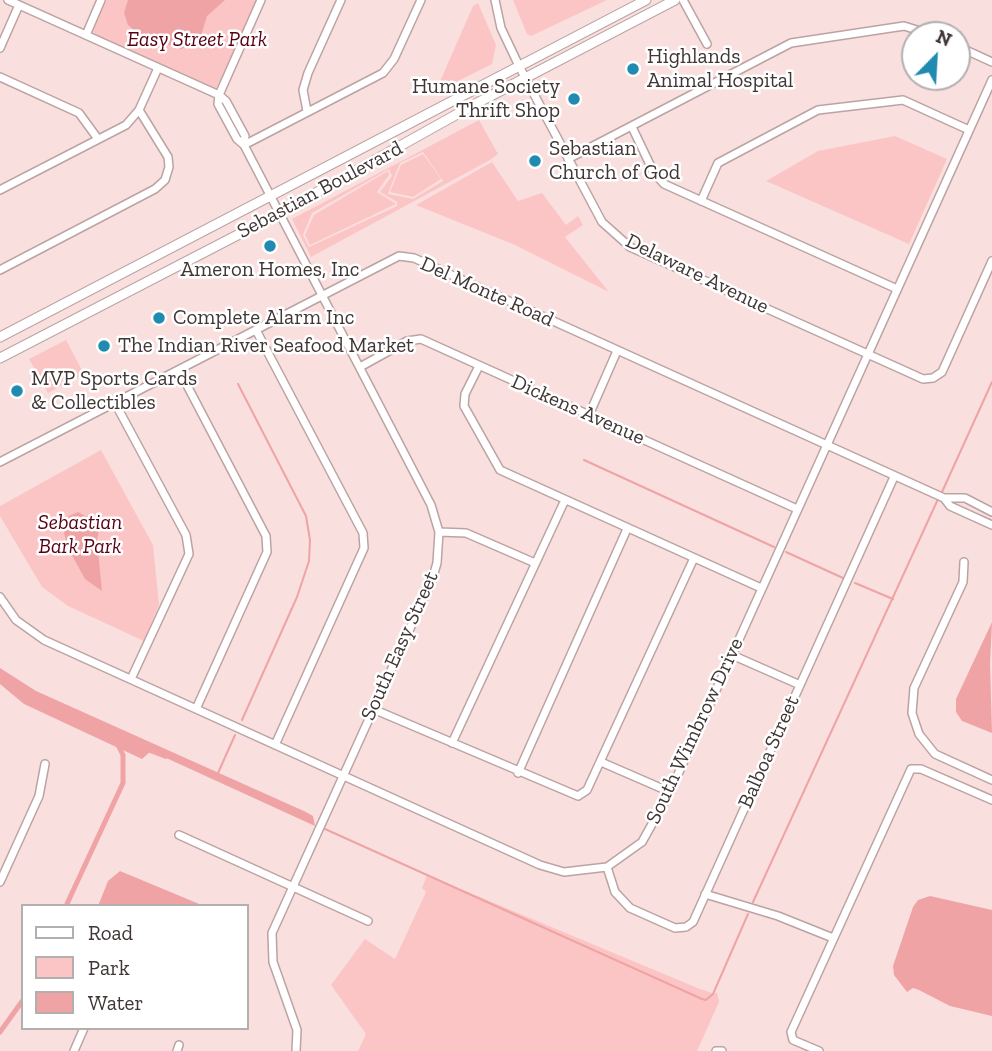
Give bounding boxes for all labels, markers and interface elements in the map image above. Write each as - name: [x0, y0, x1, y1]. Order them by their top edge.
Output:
- north arrow: [901, 21, 971, 91]
- text: N: [933, 25, 955, 52]
- park label: Easy Street Park: [127, 27, 267, 53]
- place label: Highlands Animal Hospital: [647, 44, 793, 94]
- marker: Highlands Animal Hospital: [625, 61, 641, 77]
- place label: Humane Society Thrift Shop: [412, 74, 560, 124]
- marker: Humane Society Thrift Shop: [566, 91, 582, 107]
- street label: Sebastian Boulevard: [233, 136, 407, 244]
- place label: Sebastian Church of God: [549, 136, 680, 186]
- marker: Sebastian Church of God: [527, 153, 543, 169]
- street label: Delaware Avenue: [621, 228, 773, 320]
- marker: Ameron Homes, Inc: [262, 238, 278, 254]
- street label: Del Monte Road: [416, 251, 558, 333]
- place label: Ameron Homes, Inc: [181, 257, 359, 283]
- place label: Complete Alarm Inc: [173, 305, 354, 331]
- marker: Complete Alarm Inc: [151, 310, 167, 326]
- place label: The Indian River Seafood Market: [118, 333, 414, 359]
- marker: The Indian River Seafood Market: [96, 338, 112, 354]
- place label: MVP Sports Cards & Collectibles: [31, 366, 197, 416]
- street label: Dickens Avenue: [507, 369, 649, 451]
- marker: MVP Sports Cards & Collectibles: [9, 383, 25, 399]
- park label: Sebastian Bark Park: [38, 510, 122, 560]
- street label: South Easy Street: [356, 568, 444, 724]
- street label: South Wimbrow Drive: [641, 634, 749, 828]
- street label: Balboa Street: [733, 692, 805, 812]
- legend: [21, 904, 248, 1030]
- text: Road: [88, 920, 133, 945]
- text: Park: [88, 955, 130, 980]
- text: Water: [88, 990, 143, 1015]

